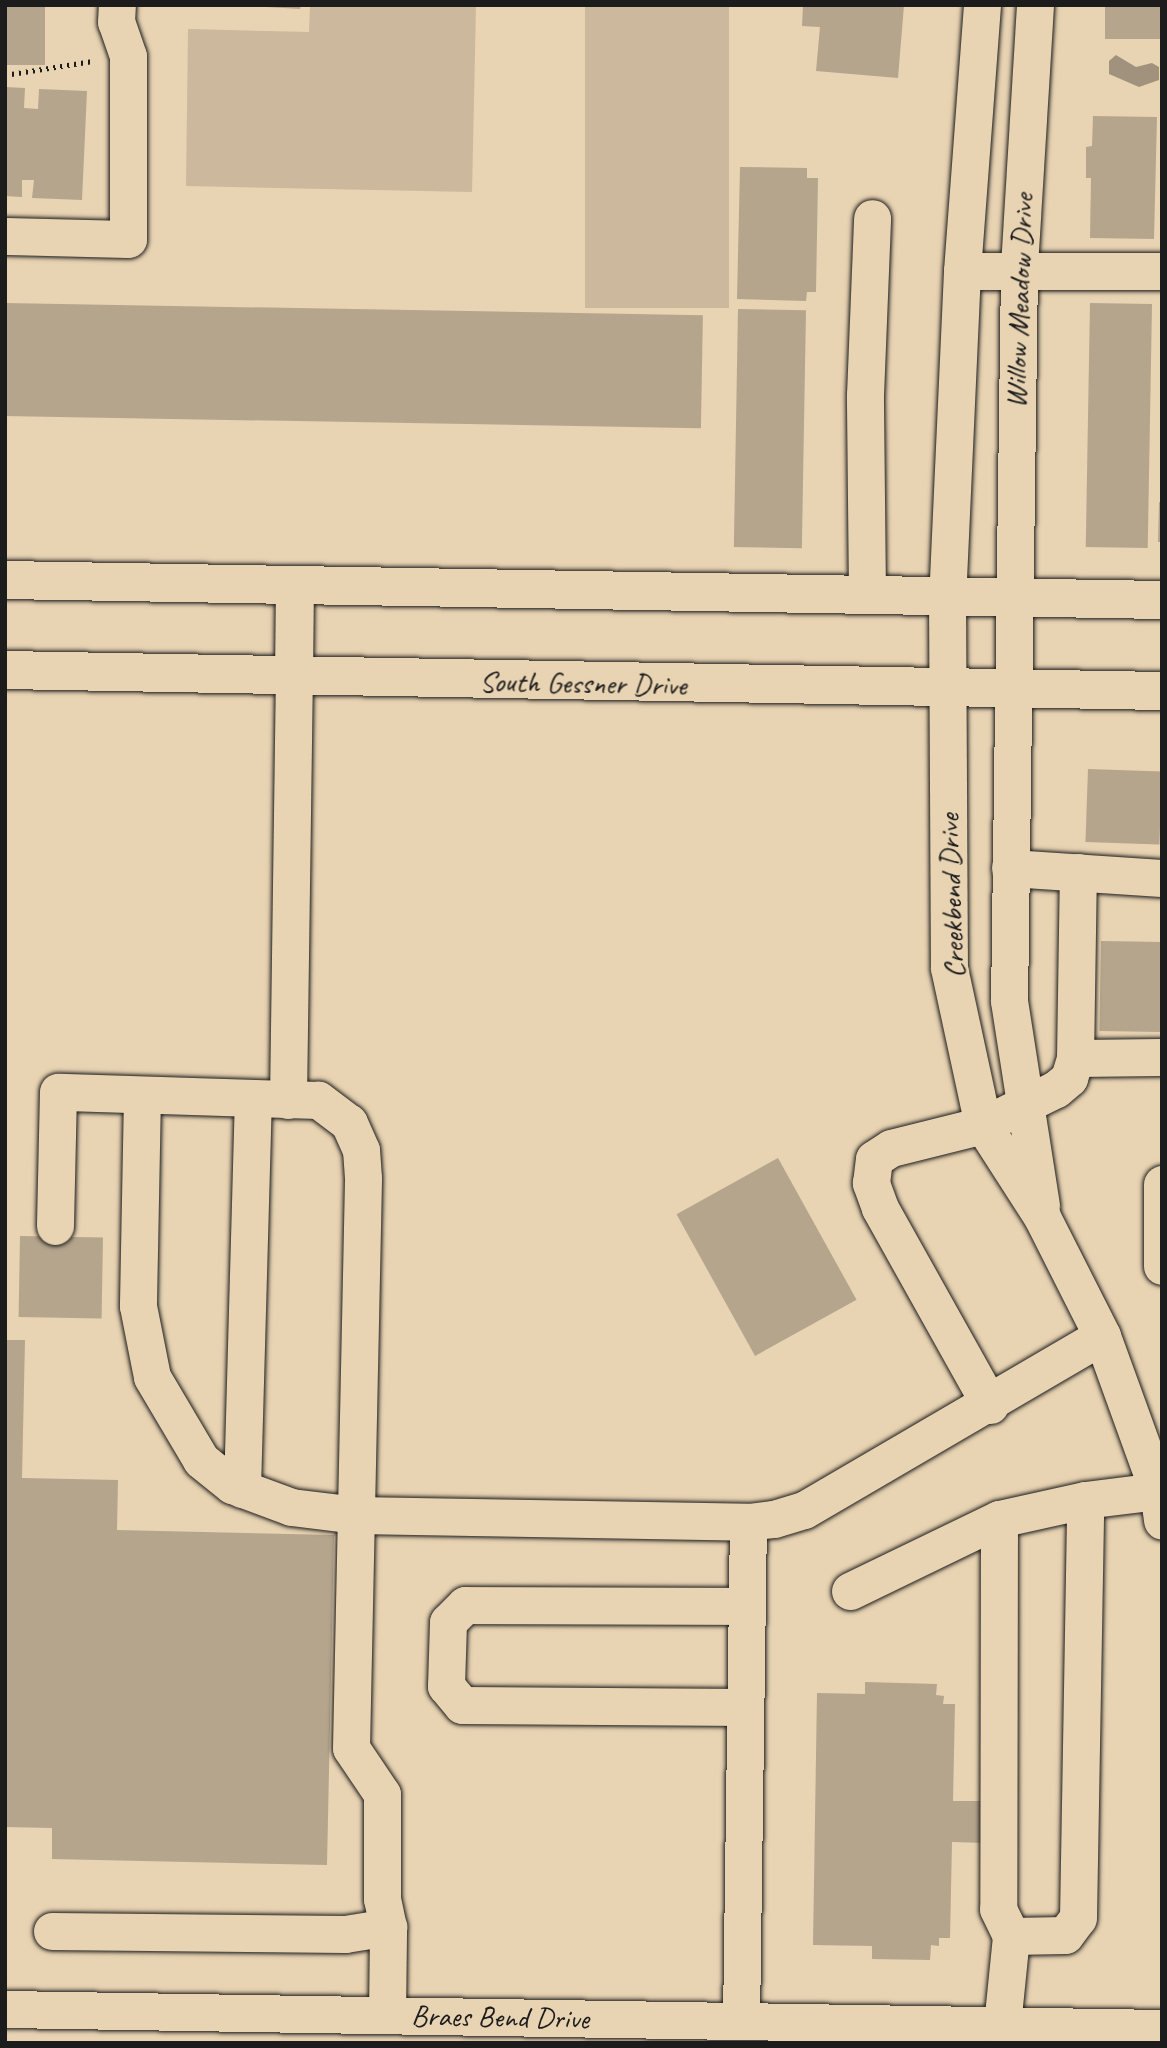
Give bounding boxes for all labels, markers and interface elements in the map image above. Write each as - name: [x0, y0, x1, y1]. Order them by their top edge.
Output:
- street label: Willow Meadow Drive: [997, 193, 1041, 409]
- street label: South Gessner Drive: [479, 663, 687, 703]
- street label: Creekbend Drive: [930, 813, 972, 979]
- street label: Braes Bend Drive: [411, 1997, 589, 2037]

